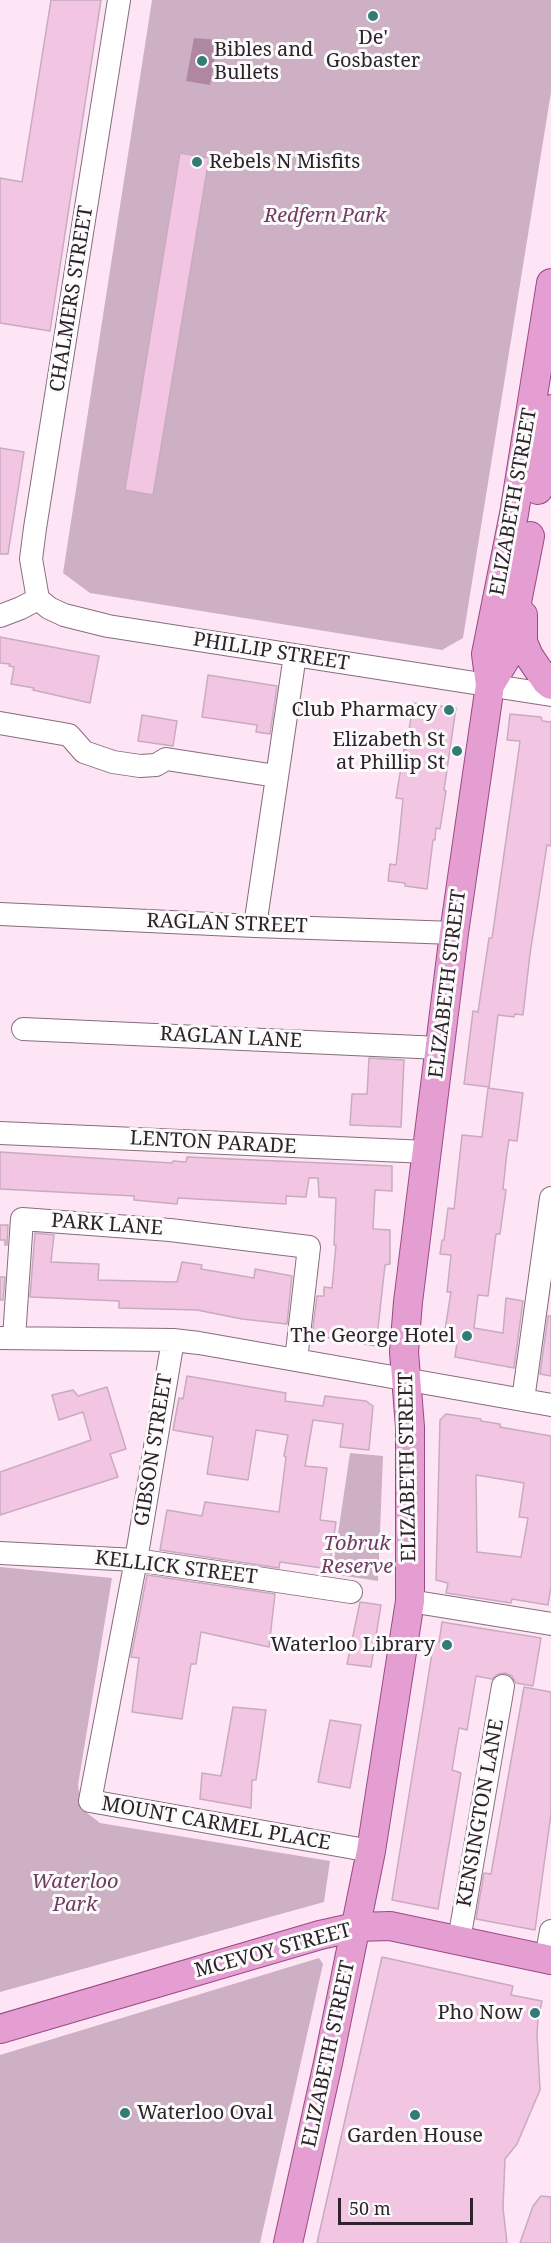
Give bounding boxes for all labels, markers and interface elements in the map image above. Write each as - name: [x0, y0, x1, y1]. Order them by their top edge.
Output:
- marker: De' Gosbaster: [366, 9, 380, 23]
- place label: De' Gosbaster: [326, 26, 420, 73]
- place label: Bibles and Bullets: [214, 38, 313, 85]
- marker: Bibles and Bullets: [195, 54, 209, 68]
- place label: Rebels N Misfits: [209, 150, 360, 174]
- marker: Rebels N Misfits: [190, 155, 204, 169]
- street label: CHALMERS STREET: [45, 204, 99, 394]
- park label: Redfern Park: [264, 204, 386, 228]
- street label: ELIZABETH STREET: [486, 406, 542, 598]
- street label: PHILLIP STREET: [191, 628, 351, 676]
- place label: Club Pharmacy: [292, 698, 437, 722]
- marker: Club Pharmacy: [442, 703, 456, 717]
- place label: Elizabeth St at Phillip St: [333, 728, 445, 775]
- marker: Elizabeth St at Phillip St: [450, 744, 464, 758]
- street label: ELIZABETH STREET: [425, 888, 471, 1080]
- street label: RAGLAN STREET: [146, 909, 308, 939]
- street label: RAGLAN LANE: [159, 1022, 303, 1054]
- street label: LENTON PARADE: [129, 1127, 297, 1159]
- street label: PARK LANE: [50, 1209, 164, 1241]
- place label: The George Hotel: [290, 1324, 455, 1348]
- marker: The George Hotel: [460, 1329, 474, 1343]
- street label: GIBSON STREET: [130, 1372, 178, 1528]
- street label: ELIZABETH STREET: [394, 1372, 422, 1562]
- park label: Tobruk Reserve: [321, 1532, 393, 1579]
- street label: KELLICK STREET: [94, 1546, 258, 1590]
- place label: Waterloo Library: [270, 1633, 435, 1657]
- marker: Waterloo Library: [440, 1638, 454, 1652]
- street label: KENSINGTON LANE: [453, 1717, 509, 1909]
- street label: MOUNT CARMEL PLACE: [100, 1792, 332, 1856]
- park label: Waterloo Park: [31, 1870, 119, 1917]
- street label: MCEVOY STREET: [192, 1919, 354, 1983]
- street label: ELIZABETH STREET: [298, 1959, 360, 2149]
- place label: Pho Now: [437, 2001, 523, 2025]
- marker: Pho Now: [528, 2006, 542, 2020]
- place label: Waterloo Oval: [137, 2101, 273, 2125]
- marker: Waterloo Oval: [118, 2106, 132, 2120]
- marker: Garden House: [408, 2108, 422, 2122]
- place label: Garden House: [347, 2124, 483, 2148]
- scale bar: [341, 2186, 476, 2224]
- text: 50 m: [349, 2196, 391, 2220]

